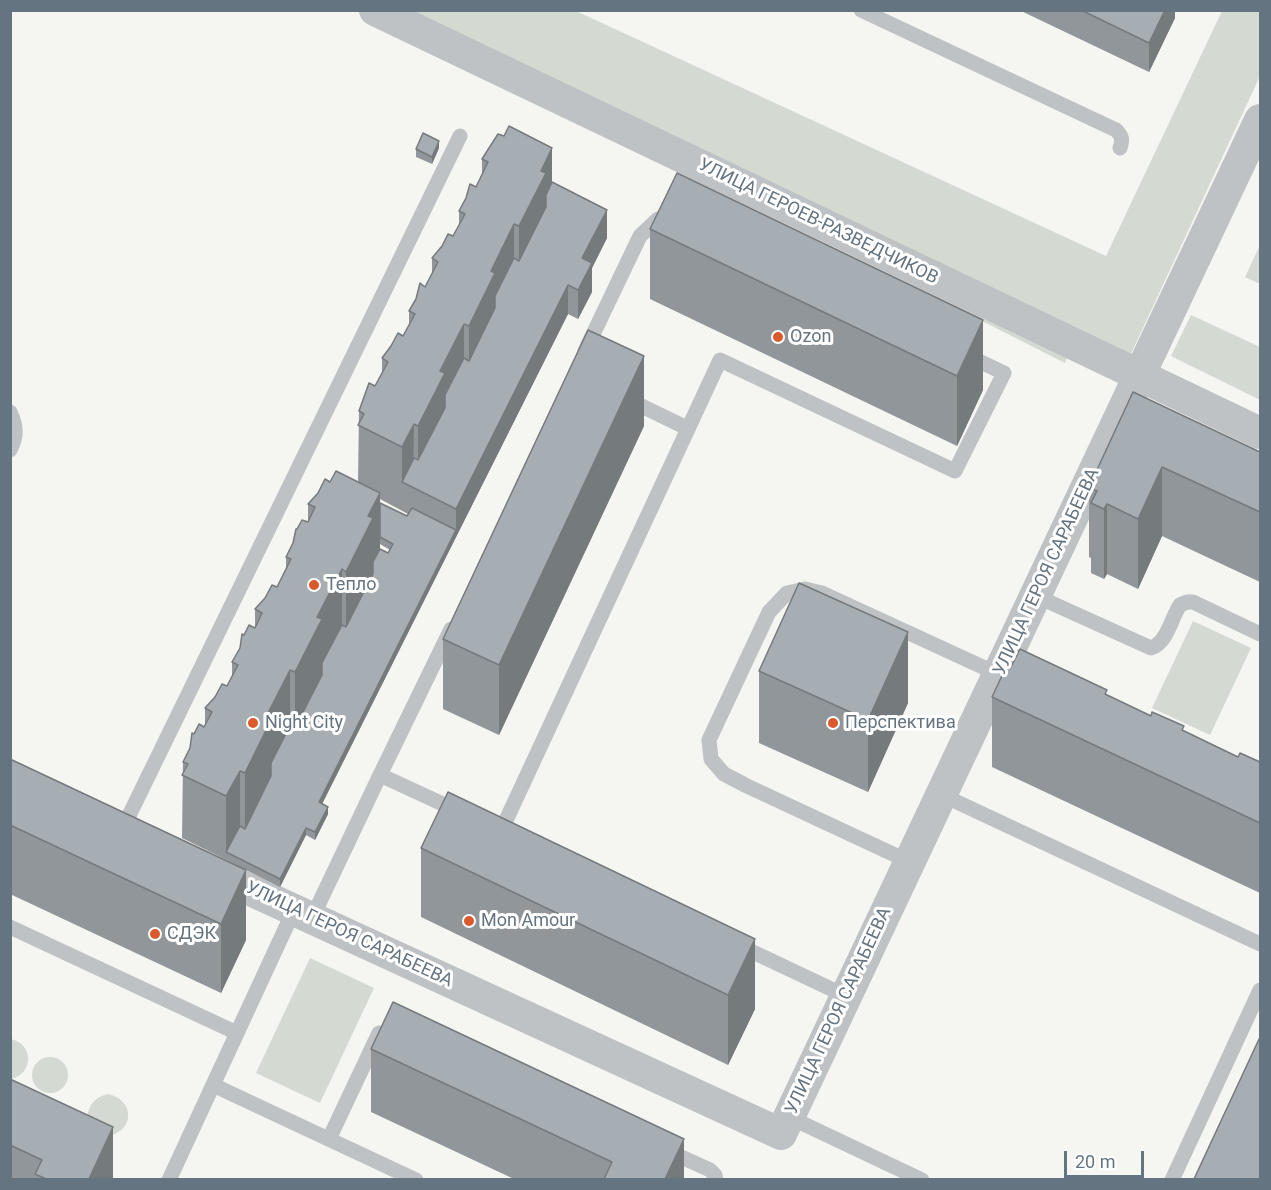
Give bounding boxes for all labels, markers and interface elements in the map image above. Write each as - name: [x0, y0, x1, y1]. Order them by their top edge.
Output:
- street label: УЛИЦА ГЕРОЕВ-РАЗВЕДЧИКОВ: [695, 154, 941, 290]
- place label: Ozon: [790, 326, 831, 348]
- marker: Ozon: [771, 330, 785, 344]
- street label: УЛИЦА ГЕРОЯ САРАБЕЕВА: [989, 465, 1105, 679]
- place label: Тепло: [326, 574, 376, 596]
- marker: Тепло: [307, 578, 321, 592]
- place label: Night City: [265, 712, 343, 734]
- place label: Перспектива: [845, 712, 956, 734]
- marker: Night City: [246, 716, 260, 730]
- marker: Перспектива: [826, 716, 840, 730]
- street label: УЛИЦА ГЕРОЯ САРАБЕЕВА: [242, 877, 456, 993]
- street label: УЛИЦА ГЕРОЯ САРАБЕЕВА: [781, 904, 897, 1118]
- place label: Mon Amour: [481, 910, 575, 932]
- marker: Mon Amour: [462, 914, 476, 928]
- place label: СДЭК: [167, 923, 216, 945]
- marker: СДЭК: [148, 927, 162, 941]
- scale bar: [1067, 1139, 1146, 1177]
- text: 20 m: [1075, 1151, 1115, 1172]

